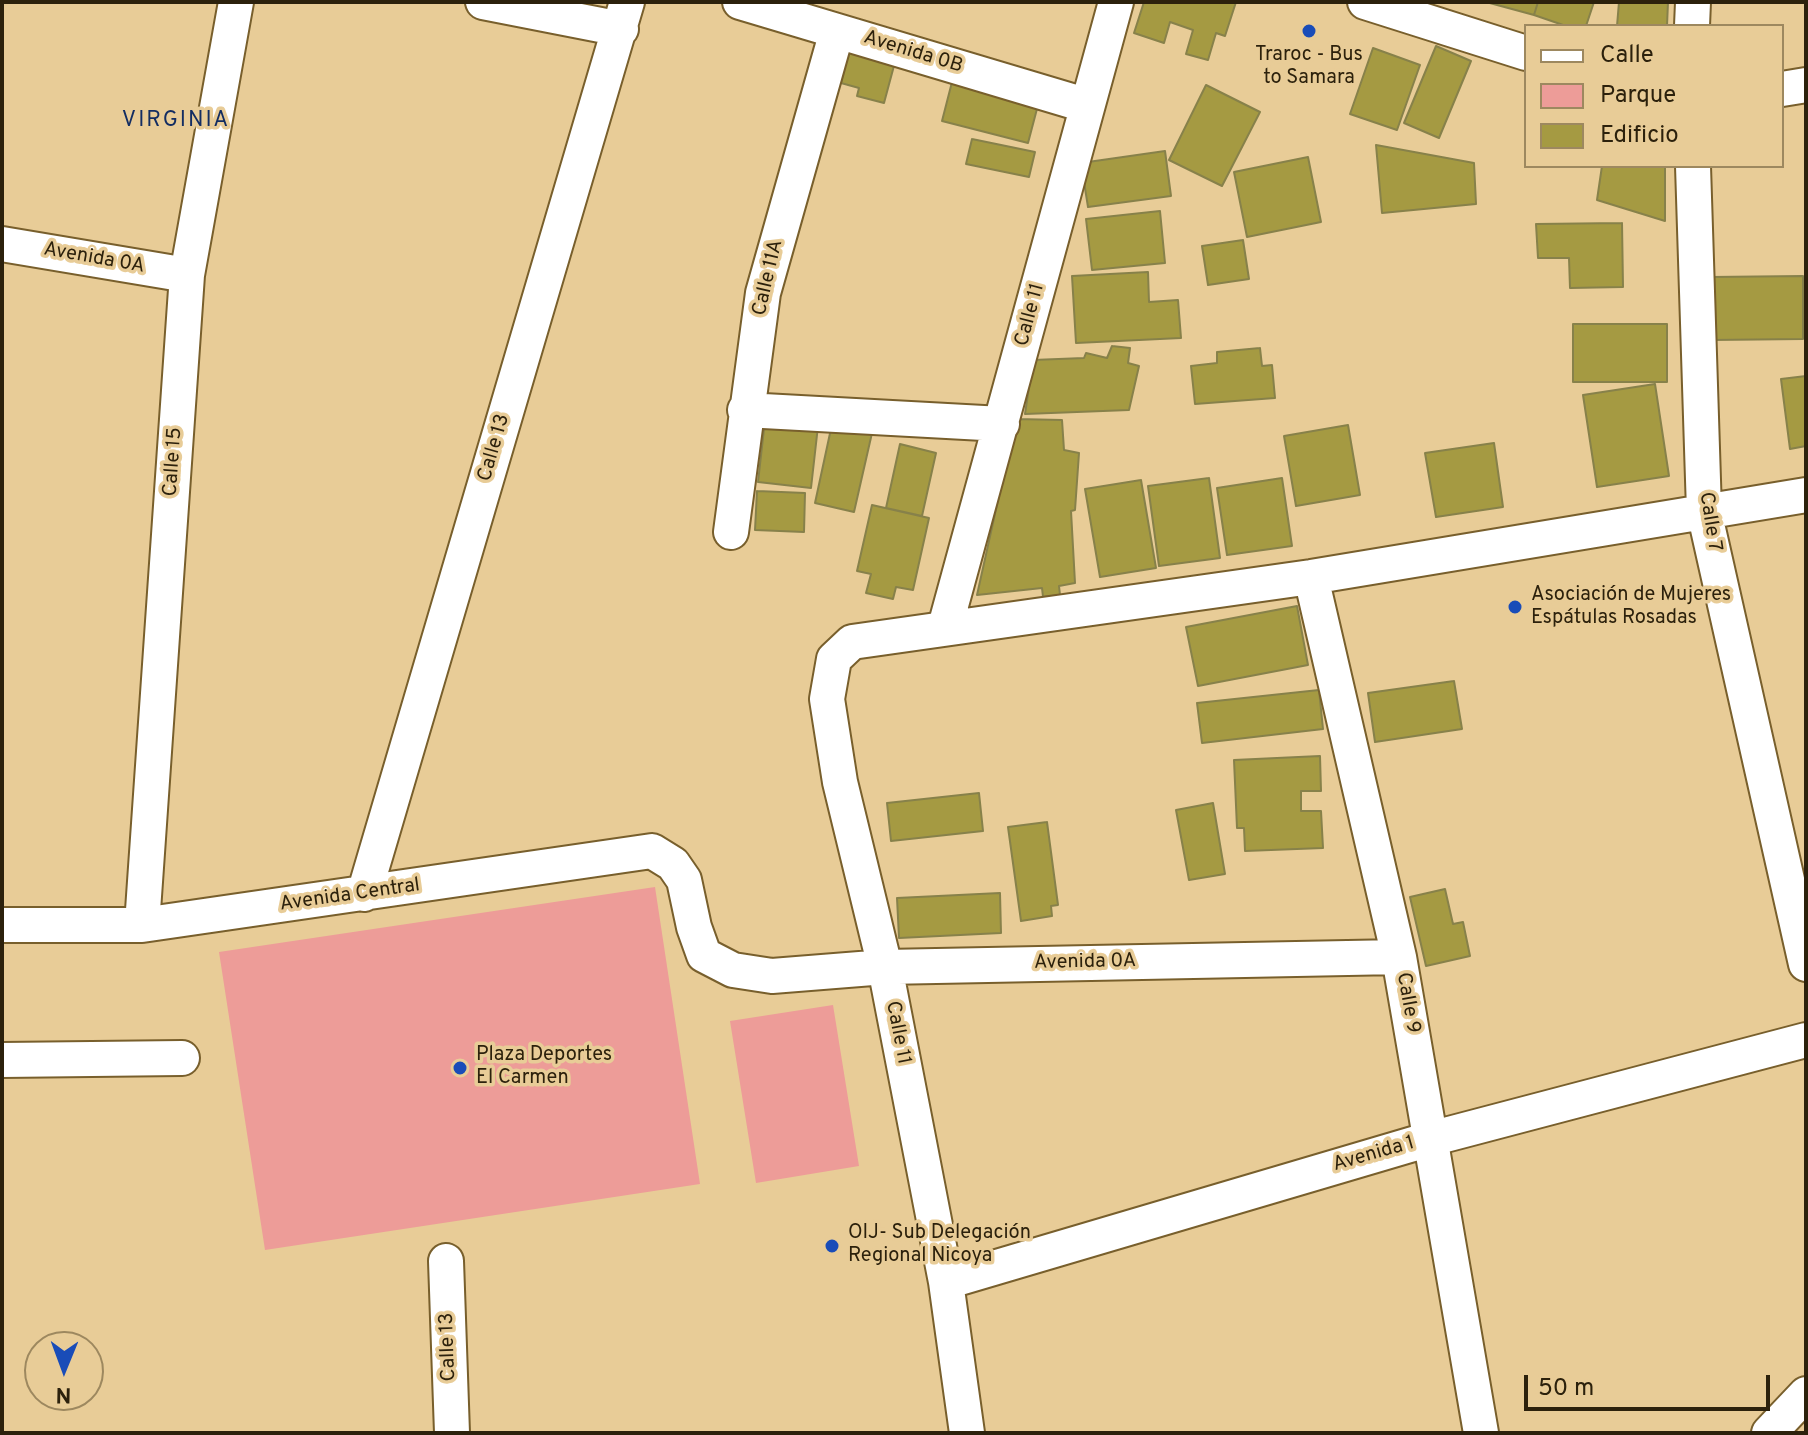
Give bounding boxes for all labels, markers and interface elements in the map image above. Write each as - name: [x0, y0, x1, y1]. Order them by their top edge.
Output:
- marker: Traroc - Bus to Samara: [1300, 22, 1318, 40]
- legend: [1524, 24, 1784, 168]
- street label: Avenida 0B: [861, 27, 965, 79]
- text: Calle: [1600, 41, 1654, 71]
- place label: Traroc - Bus to Samara: [1255, 44, 1363, 91]
- text: Parque: [1600, 81, 1676, 111]
- district label: VIRGINIA: [122, 109, 230, 135]
- text: Edificio: [1600, 121, 1679, 151]
- street label: Avenida 0A: [42, 238, 146, 280]
- street label: Calle 11A: [749, 238, 789, 318]
- street label: Calle 11: [1011, 281, 1051, 349]
- street label: Calle 13: [474, 412, 516, 484]
- street label: Calle 15: [160, 427, 188, 497]
- street label: Calle 7: [1692, 491, 1726, 553]
- place label: Asociación de Mujeres Espátulas Rosadas: [1531, 584, 1731, 631]
- marker: Asociación de Mujeres Espátulas Rosadas: [1506, 598, 1524, 616]
- street label: Avenida Central: [278, 874, 422, 918]
- street label: Avenida 0A: [1034, 950, 1136, 976]
- street label: Calle 9: [1390, 971, 1424, 1035]
- street label: Calle 11: [879, 999, 915, 1067]
- place label: Plaza Deportes El Carmen: [476, 1044, 612, 1091]
- marker: Plaza Deportes El Carmen: [451, 1059, 469, 1077]
- street label: Avenida 1: [1330, 1132, 1418, 1178]
- place label: OIJ- Sub Delegación Regional Nicoya: [848, 1222, 1031, 1269]
- marker: OIJ- Sub Delegación Regional Nicoya: [823, 1237, 841, 1255]
- street label: Calle 13: [436, 1312, 462, 1382]
- north arrow: [24, 1331, 104, 1411]
- scale bar: [1528, 1359, 1774, 1409]
- text: 50 m: [1538, 1374, 1594, 1404]
- text: N: [55, 1380, 72, 1407]

